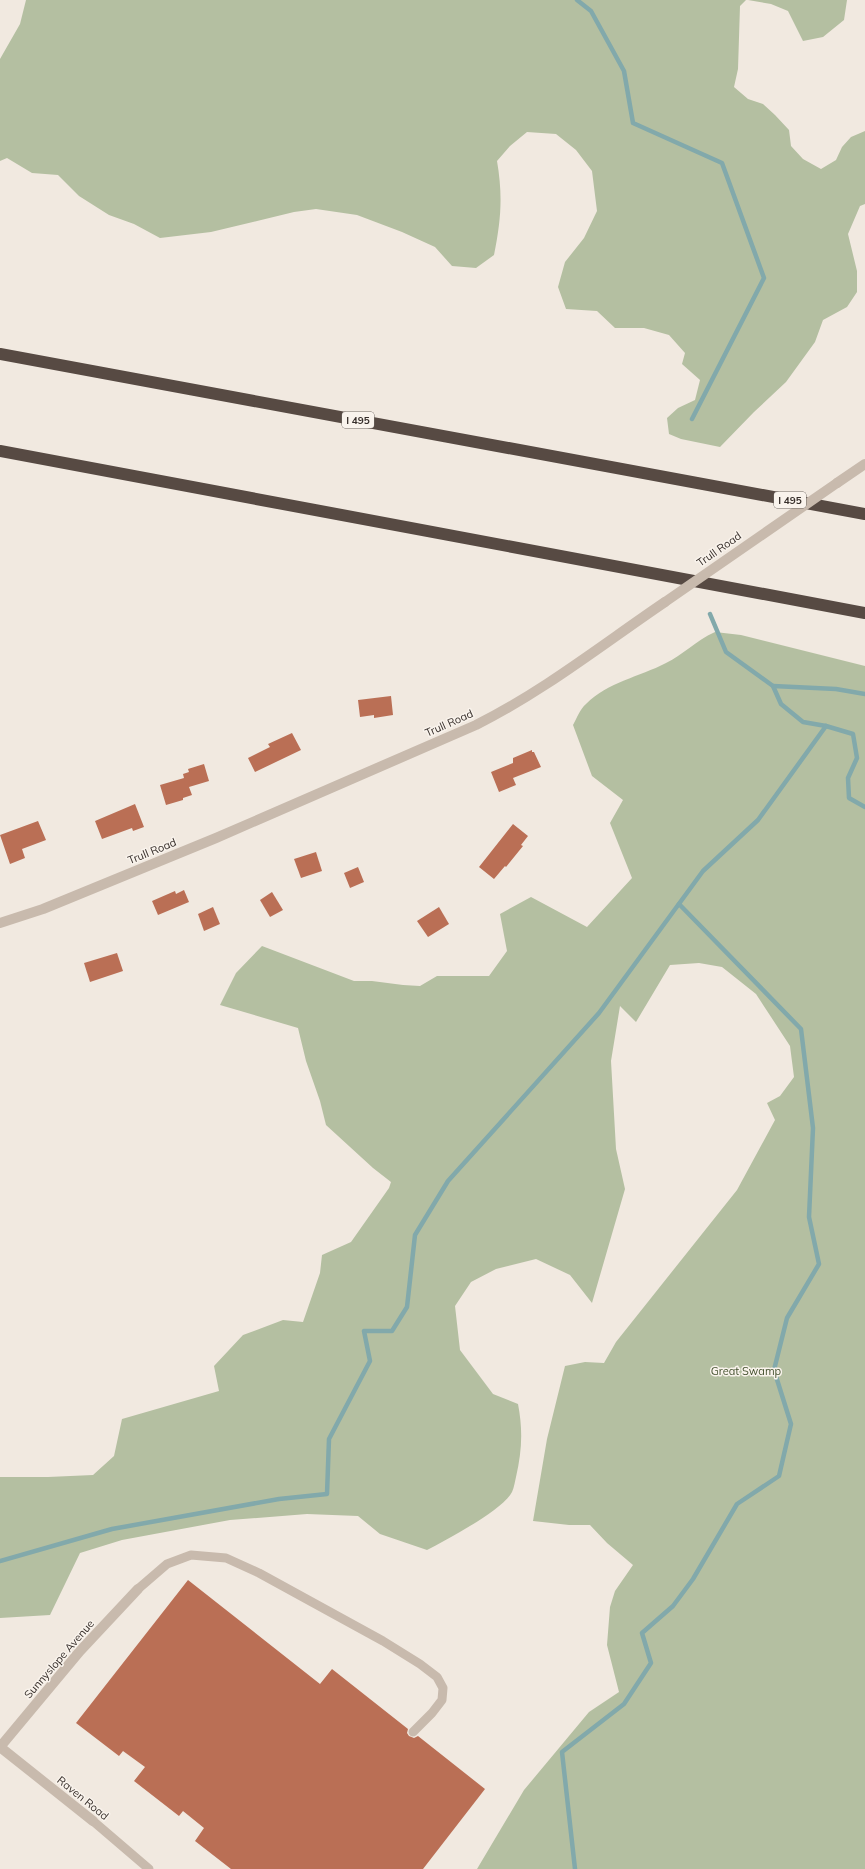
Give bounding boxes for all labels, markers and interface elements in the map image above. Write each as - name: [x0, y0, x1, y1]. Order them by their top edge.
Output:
- road number: I 495: [342, 412, 374, 428]
- road number: I 495: [774, 492, 806, 508]
- street label: Trull Road: [694, 529, 744, 569]
- street label: Trull Road: [423, 706, 475, 740]
- street label: Trull Road: [126, 835, 178, 867]
- park label: Great Swamp: [711, 1364, 782, 1378]
- street label: Sunnyslope Avenue: [21, 1617, 97, 1701]
- street label: Raven Road: [54, 1773, 112, 1823]

